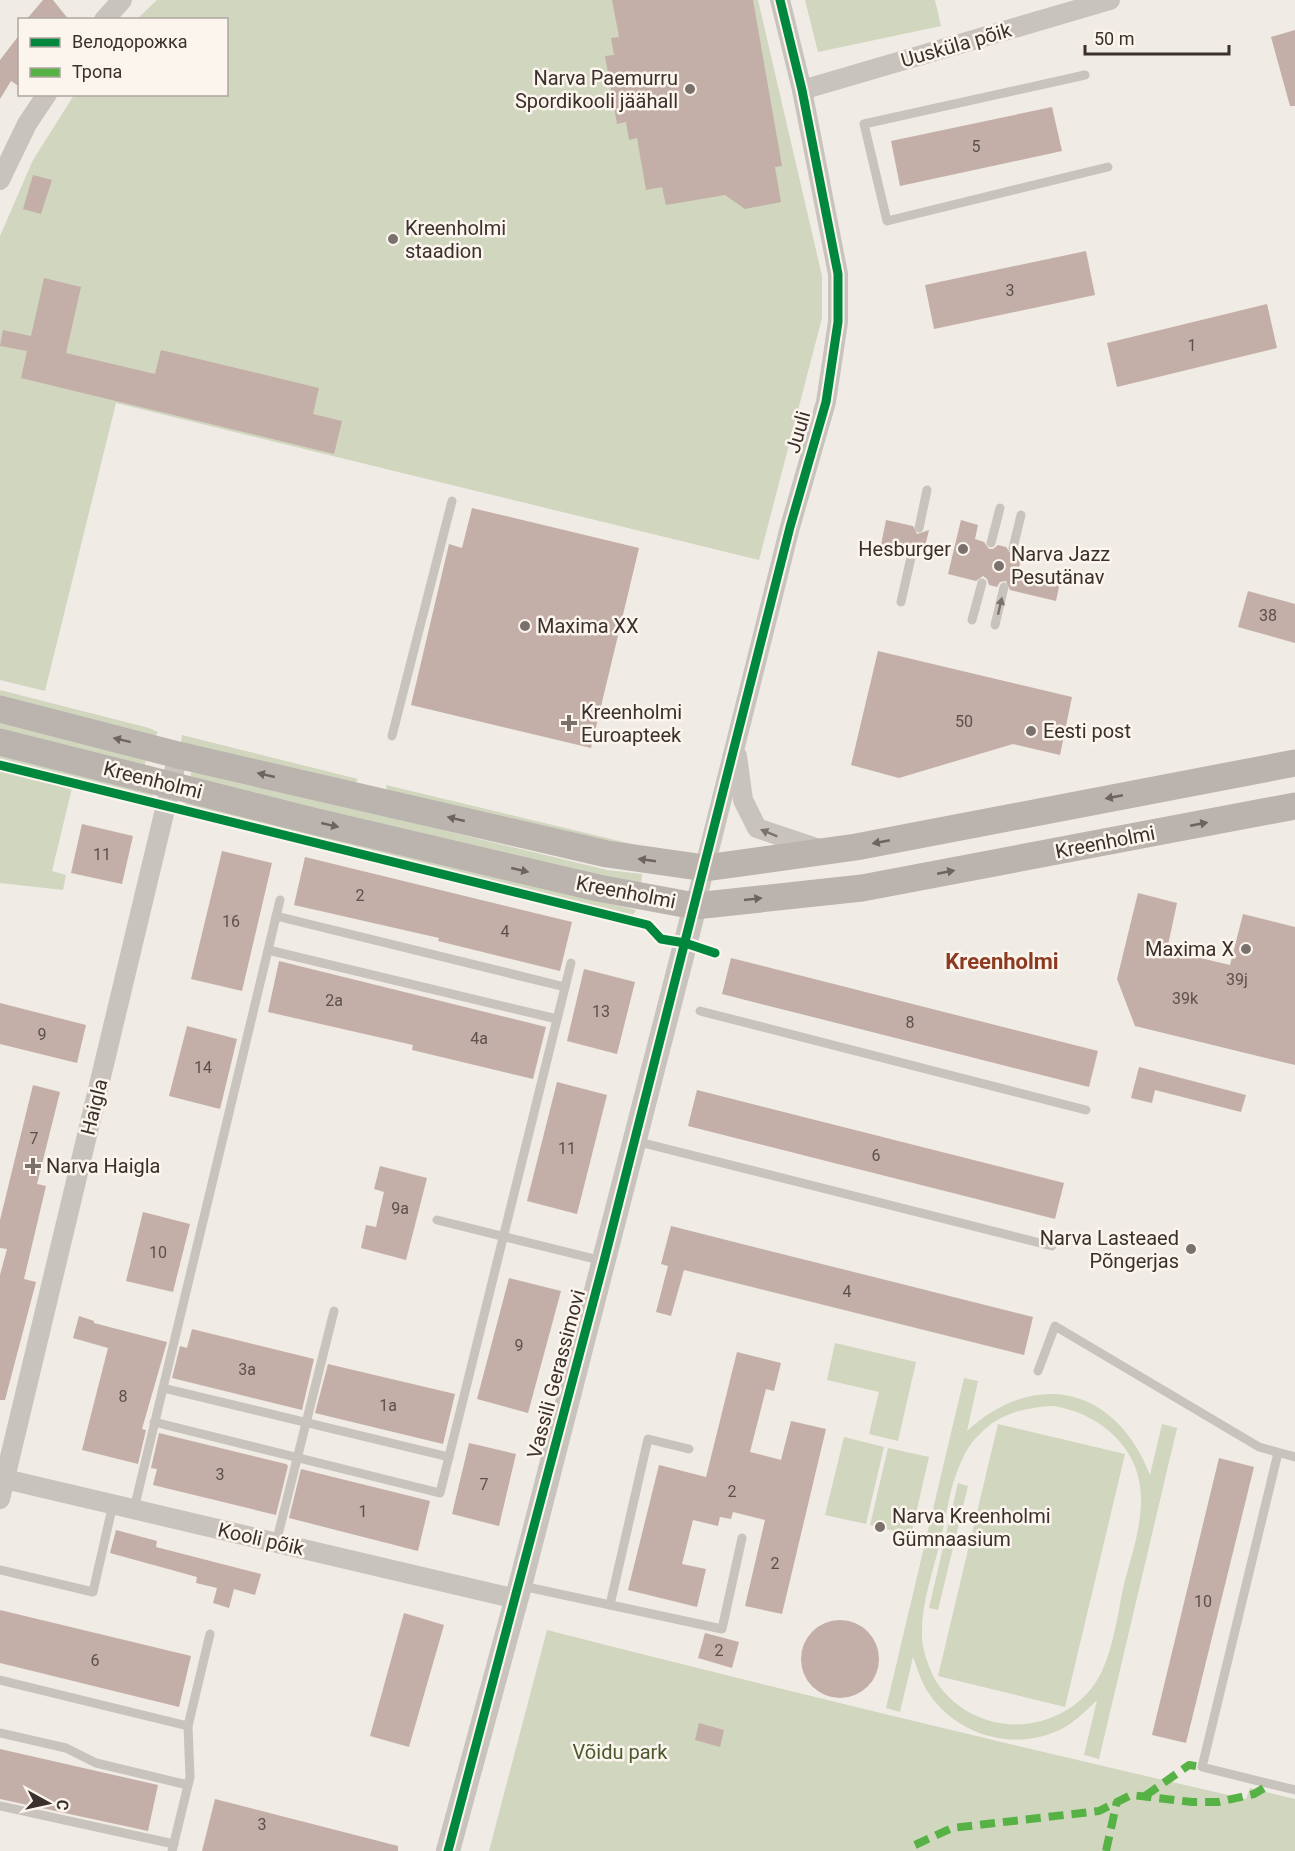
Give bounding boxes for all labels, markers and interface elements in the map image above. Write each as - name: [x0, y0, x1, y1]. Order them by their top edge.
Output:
- legend: [18, 18, 228, 96]
- street label: Uusküla põik: [898, 18, 1015, 72]
- scale bar: [1085, 18, 1229, 56]
- text: 50 m: [1094, 28, 1134, 49]
- text: Велодорожка: [72, 31, 187, 52]
- text: Тропа: [72, 61, 122, 82]
- place label: Narva Paemurru Spordikooli jäähall: [515, 66, 678, 113]
- marker: Narva Paemurru Spordikooli jäähall: [683, 82, 697, 96]
- house number: 5: [972, 137, 981, 156]
- place label: Kreenholmi staadion: [405, 216, 506, 263]
- marker: Kreenholmi staadion: [386, 232, 400, 246]
- house number: 3: [1006, 281, 1015, 300]
- house number: 1: [1188, 336, 1197, 355]
- street label: Juuli: [781, 408, 815, 456]
- place label: Hesburger: [858, 537, 951, 561]
- marker: Hesburger: [956, 542, 970, 556]
- place label: Narva Jazz Pesutänav: [1011, 542, 1110, 589]
- marker: Narva Jazz Pesutänav: [992, 559, 1006, 573]
- one-way arrow: [995, 597, 1005, 616]
- house number: 38: [1259, 606, 1277, 625]
- place label: Maxima XX: [537, 614, 639, 638]
- marker: Maxima XX: [518, 619, 532, 633]
- place label: Kreenholmi Euroapteek: [581, 700, 682, 747]
- house number: 50: [955, 712, 973, 731]
- marker: Kreenholmi Euroapteek: [562, 716, 576, 730]
- place label: Eesti post: [1043, 719, 1131, 743]
- marker: Eesti post: [1024, 724, 1038, 738]
- one-way arrow: [113, 735, 131, 745]
- street label: Kreenholmi: [101, 756, 205, 804]
- one-way arrow: [256, 770, 275, 779]
- one-way arrow: [1104, 793, 1123, 802]
- one-way arrow: [446, 814, 465, 823]
- one-way arrow: [1190, 819, 1209, 828]
- one-way arrow: [321, 821, 339, 831]
- street label: Kreenholmi: [1053, 821, 1157, 863]
- one-way arrow: [759, 828, 777, 838]
- one-way arrow: [871, 838, 890, 847]
- house number: 11: [93, 845, 111, 864]
- one-way arrow: [637, 855, 656, 864]
- one-way arrow: [510, 865, 529, 875]
- one-way arrow: [936, 867, 955, 876]
- street label: Kreenholmi: [574, 871, 678, 913]
- house number: 2: [356, 886, 365, 905]
- one-way arrow: [743, 895, 762, 904]
- house number: 16: [222, 912, 240, 931]
- house number: 4: [501, 922, 510, 941]
- place label: Maxima X: [1145, 937, 1234, 961]
- marker: Maxima X: [1239, 942, 1253, 956]
- district label: Kreenholmi: [945, 949, 1059, 974]
- house number: 39j: [1226, 970, 1248, 989]
- house number: 39k: [1172, 989, 1199, 1008]
- house number: 2a: [325, 991, 343, 1010]
- house number: 13: [592, 1002, 610, 1021]
- house number: 8: [906, 1013, 915, 1032]
- house number: 9: [38, 1025, 47, 1044]
- house number: 4a: [470, 1029, 488, 1048]
- house number: 14: [194, 1058, 212, 1077]
- street label: Haigla: [75, 1076, 113, 1138]
- house number: 7: [30, 1129, 39, 1148]
- house number: 11: [558, 1139, 576, 1158]
- house number: 6: [872, 1146, 881, 1165]
- place label: Narva Haigla: [46, 1154, 160, 1178]
- marker: Narva Haigla: [24, 1157, 42, 1175]
- house number: 9a: [391, 1199, 409, 1218]
- place label: Narva Lasteaed Põngerjas: [1040, 1226, 1179, 1273]
- marker: Narva Lasteaed Põngerjas: [1184, 1242, 1198, 1256]
- house number: 10: [149, 1243, 167, 1262]
- house number: 4: [843, 1282, 852, 1301]
- street label: Vassili Gerassimovi: [522, 1287, 590, 1461]
- house number: 9: [515, 1336, 524, 1355]
- house number: 3a: [238, 1360, 256, 1379]
- house number: 8: [119, 1387, 128, 1406]
- house number: 1a: [379, 1396, 397, 1415]
- house number: 3: [216, 1465, 225, 1484]
- house number: 7: [480, 1475, 489, 1494]
- house number: 2: [728, 1482, 737, 1501]
- house number: 1: [359, 1502, 368, 1521]
- place label: Narva Kreenholmi Gümnaasium: [892, 1504, 1051, 1551]
- street label: Kooli põik: [216, 1517, 307, 1561]
- marker: Narva Kreenholmi Gümnaasium: [873, 1520, 887, 1534]
- house number: 2: [771, 1554, 780, 1573]
- house number: 10: [1194, 1592, 1212, 1611]
- house number: 2: [715, 1641, 724, 1660]
- house number: 6: [91, 1651, 100, 1670]
- park label: Võidu park: [573, 1740, 668, 1764]
- north arrow: [18, 1773, 78, 1833]
- text: С: [52, 1799, 72, 1812]
- house number: 3: [258, 1815, 267, 1834]

